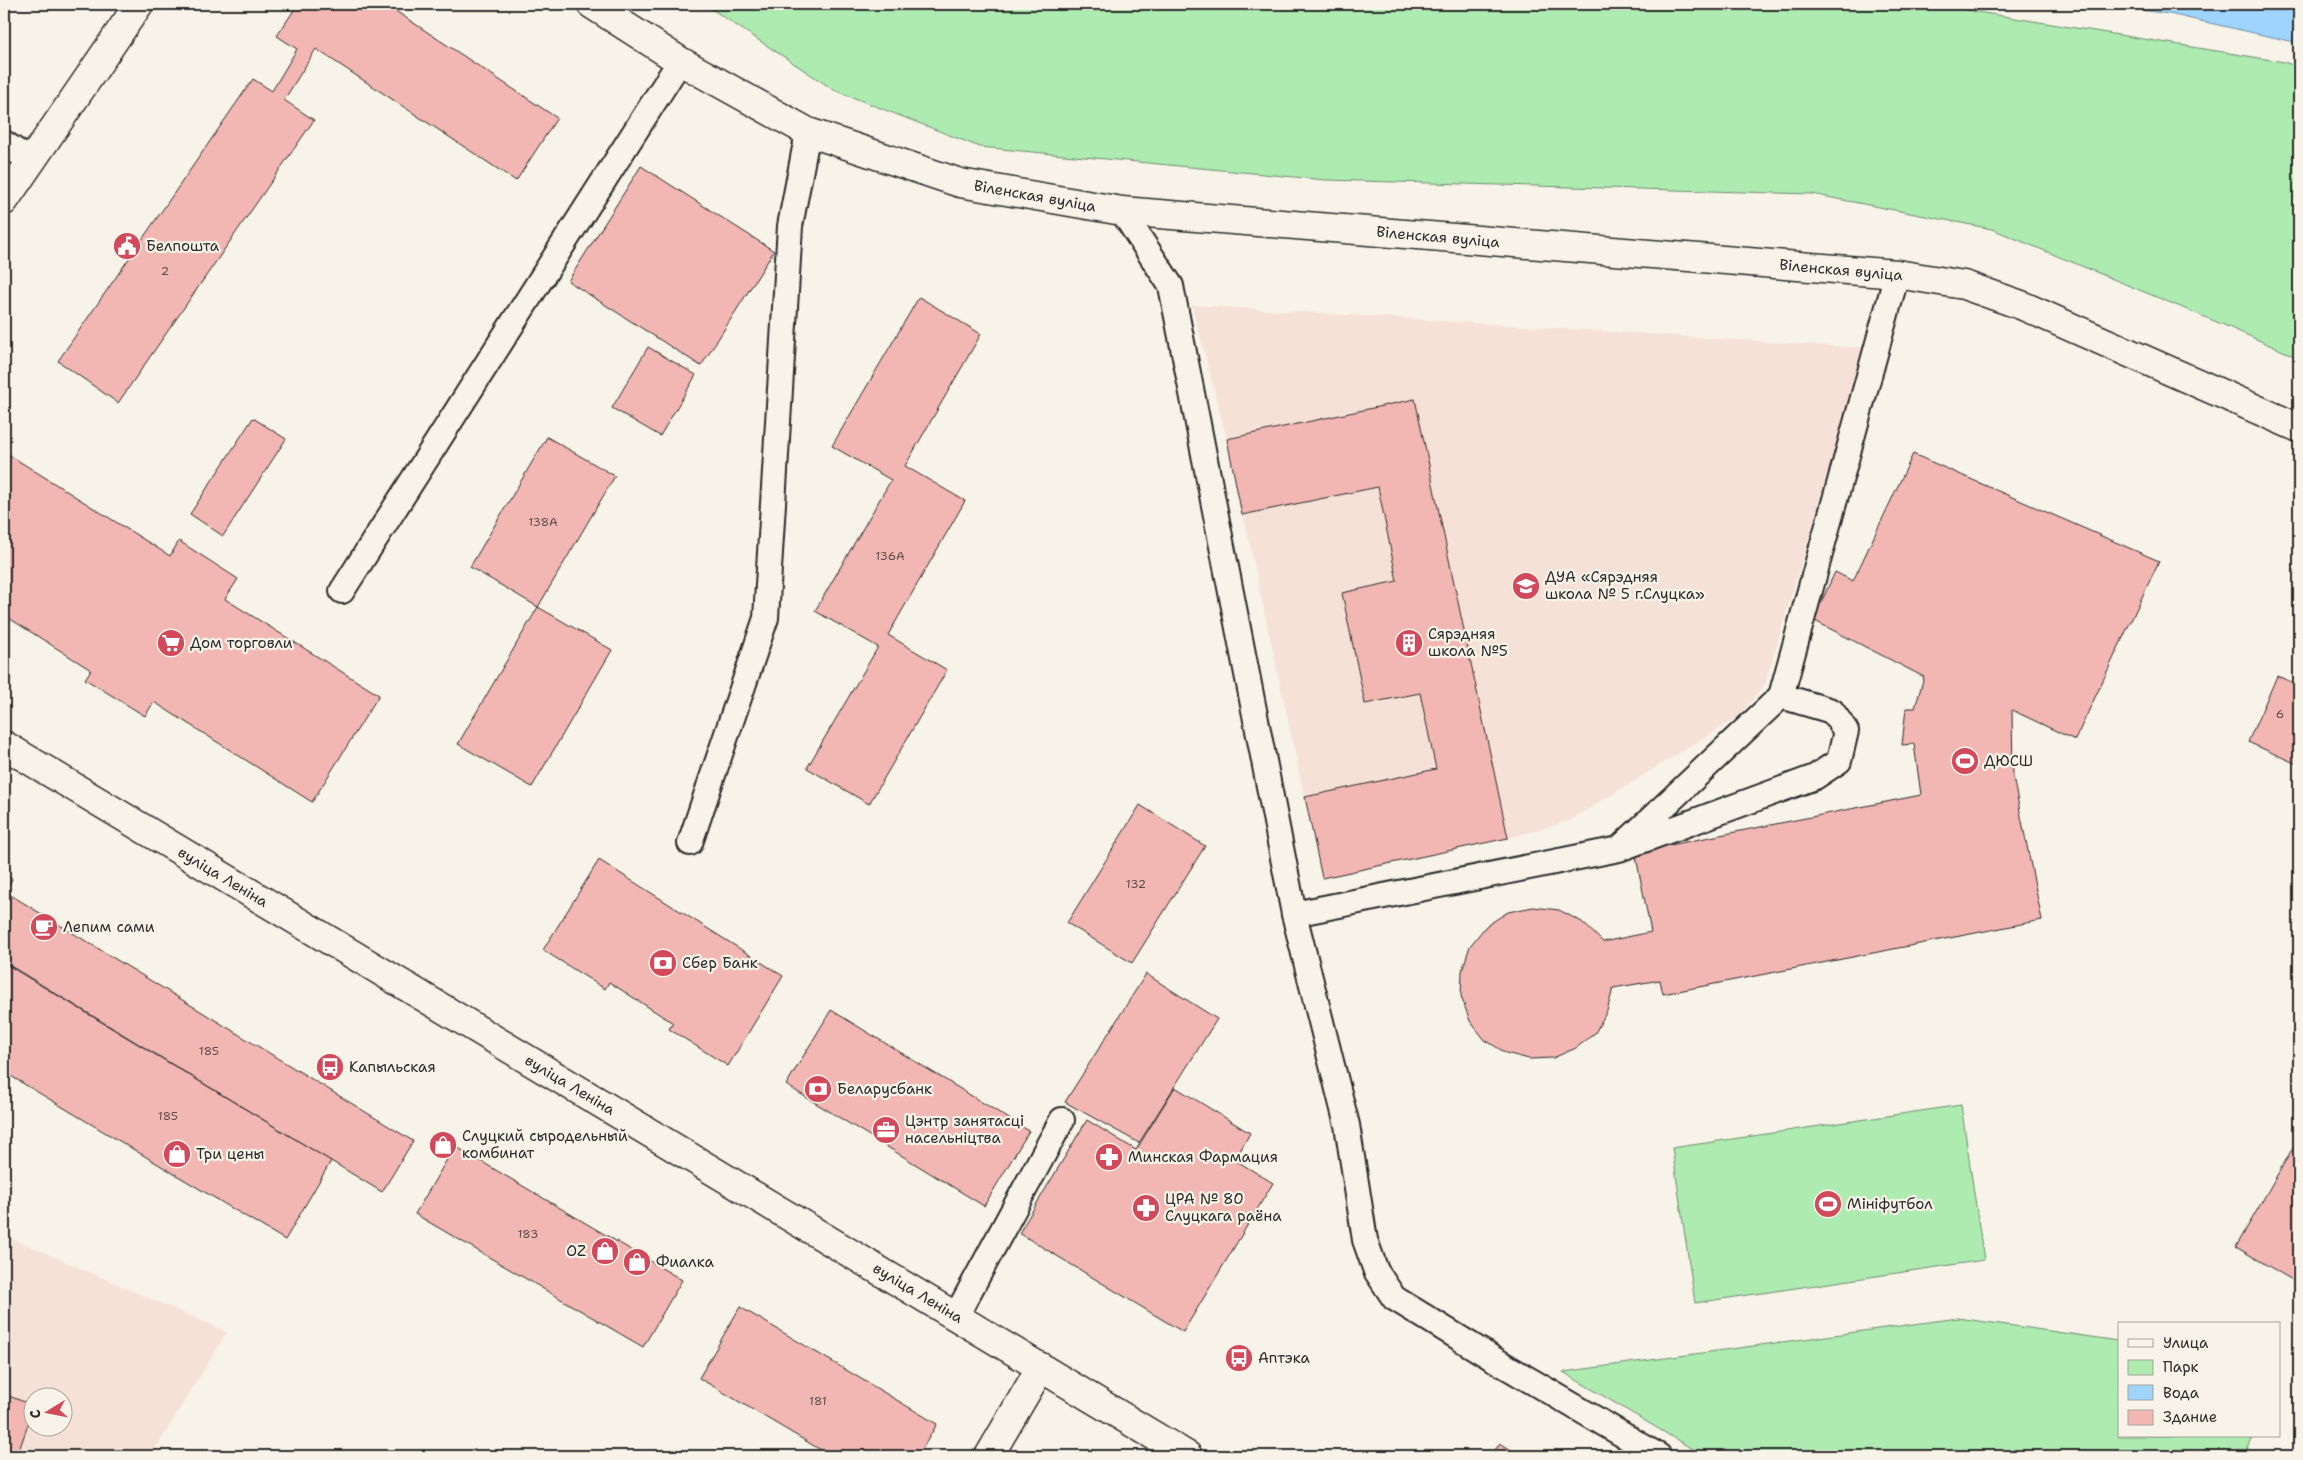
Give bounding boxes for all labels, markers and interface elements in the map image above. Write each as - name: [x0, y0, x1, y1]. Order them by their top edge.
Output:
- street label: Віленская вуліца: [972, 175, 1098, 217]
- street label: Віленская вуліца: [1375, 222, 1501, 252]
- public building icon: Белпошта: [112, 231, 142, 261]
- place label: Белпошта: [146, 236, 220, 256]
- street label: Віленская вуліца: [1778, 255, 1904, 285]
- house number: 2: [161, 263, 169, 279]
- house number: 138А: [528, 514, 558, 530]
- house number: 136А: [875, 548, 905, 564]
- place label: ДУА «Сярэдняя школа № 5 г.Слуцка»: [1545, 567, 1705, 604]
- school or university icon: ДУА «Сярэдняя школа № 5 г.Слуцка»: [1511, 571, 1541, 601]
- place label: Сярэдняя школа №5: [1428, 624, 1508, 661]
- supermarket icon: Дом торговли: [156, 628, 186, 658]
- building icon: Сярэдняя школа №5: [1394, 628, 1424, 658]
- place label: Дом торговли: [190, 633, 293, 653]
- house number: 6: [2276, 706, 2284, 722]
- sports icon: ДЮСШ: [1950, 746, 1980, 776]
- place label: ДЮСШ: [1984, 751, 2033, 771]
- street label: вуліца Леніна: [174, 842, 272, 912]
- house number: 132: [1126, 876, 1146, 892]
- cafe icon: Лепим сами: [29, 912, 59, 942]
- place label: Лепим сами: [63, 917, 155, 937]
- bank icon: Сбер Банк: [648, 948, 678, 978]
- place label: Сбер Банк: [682, 953, 758, 973]
- house number: 185: [199, 1043, 219, 1059]
- street label: вуліца Леніна: [521, 1050, 619, 1120]
- bus stop icon: Капыльская: [315, 1052, 345, 1082]
- place label: Капыльская: [349, 1057, 436, 1077]
- bank icon: Беларусбанк: [803, 1074, 833, 1104]
- place label: Беларусбанк: [837, 1079, 932, 1099]
- house number: 185: [158, 1108, 178, 1124]
- place label: Цэнтр занятасці насельніцтва: [905, 1111, 1024, 1148]
- office icon: Цэнтр занятасці насельніцтва: [871, 1115, 901, 1145]
- place label: Слуцкий сыродельный комбинат: [462, 1126, 628, 1163]
- shop icon: Слуцкий сыродельный комбинат: [428, 1130, 458, 1160]
- shop icon: Три цены: [162, 1139, 192, 1169]
- pharmacy icon: Минская Фармация: [1094, 1142, 1124, 1172]
- place label: Три цены: [196, 1144, 265, 1164]
- place label: Минская Фармация: [1128, 1147, 1278, 1167]
- place label: ЦРА № 80 Слуцкага раёна: [1165, 1189, 1282, 1226]
- sports icon: Мініфутбол: [1813, 1189, 1843, 1219]
- pharmacy icon: ЦРА № 80 Слуцкага раёна: [1131, 1193, 1161, 1223]
- place label: Мініфутбол: [1847, 1194, 1933, 1214]
- house number: 183: [518, 1226, 538, 1242]
- shop icon: OZ: [590, 1236, 620, 1266]
- place label: OZ: [566, 1241, 586, 1261]
- shop icon: Фиалка: [622, 1247, 652, 1277]
- place label: Фиалка: [656, 1252, 714, 1272]
- street label: вуліца Леніна: [869, 1258, 967, 1328]
- legend: [2118, 1322, 2280, 1438]
- text: Улица: [2163, 1333, 2209, 1353]
- bus stop icon: Аптэка: [1224, 1343, 1254, 1373]
- place label: Аптэка: [1258, 1348, 1310, 1368]
- text: Парк: [2163, 1357, 2199, 1377]
- text: Вода: [2163, 1383, 2200, 1403]
- north arrow: [22, 1388, 72, 1438]
- house number: 181: [809, 1393, 827, 1409]
- text: Здание: [2163, 1407, 2217, 1427]
- text: С: [26, 1408, 45, 1420]

